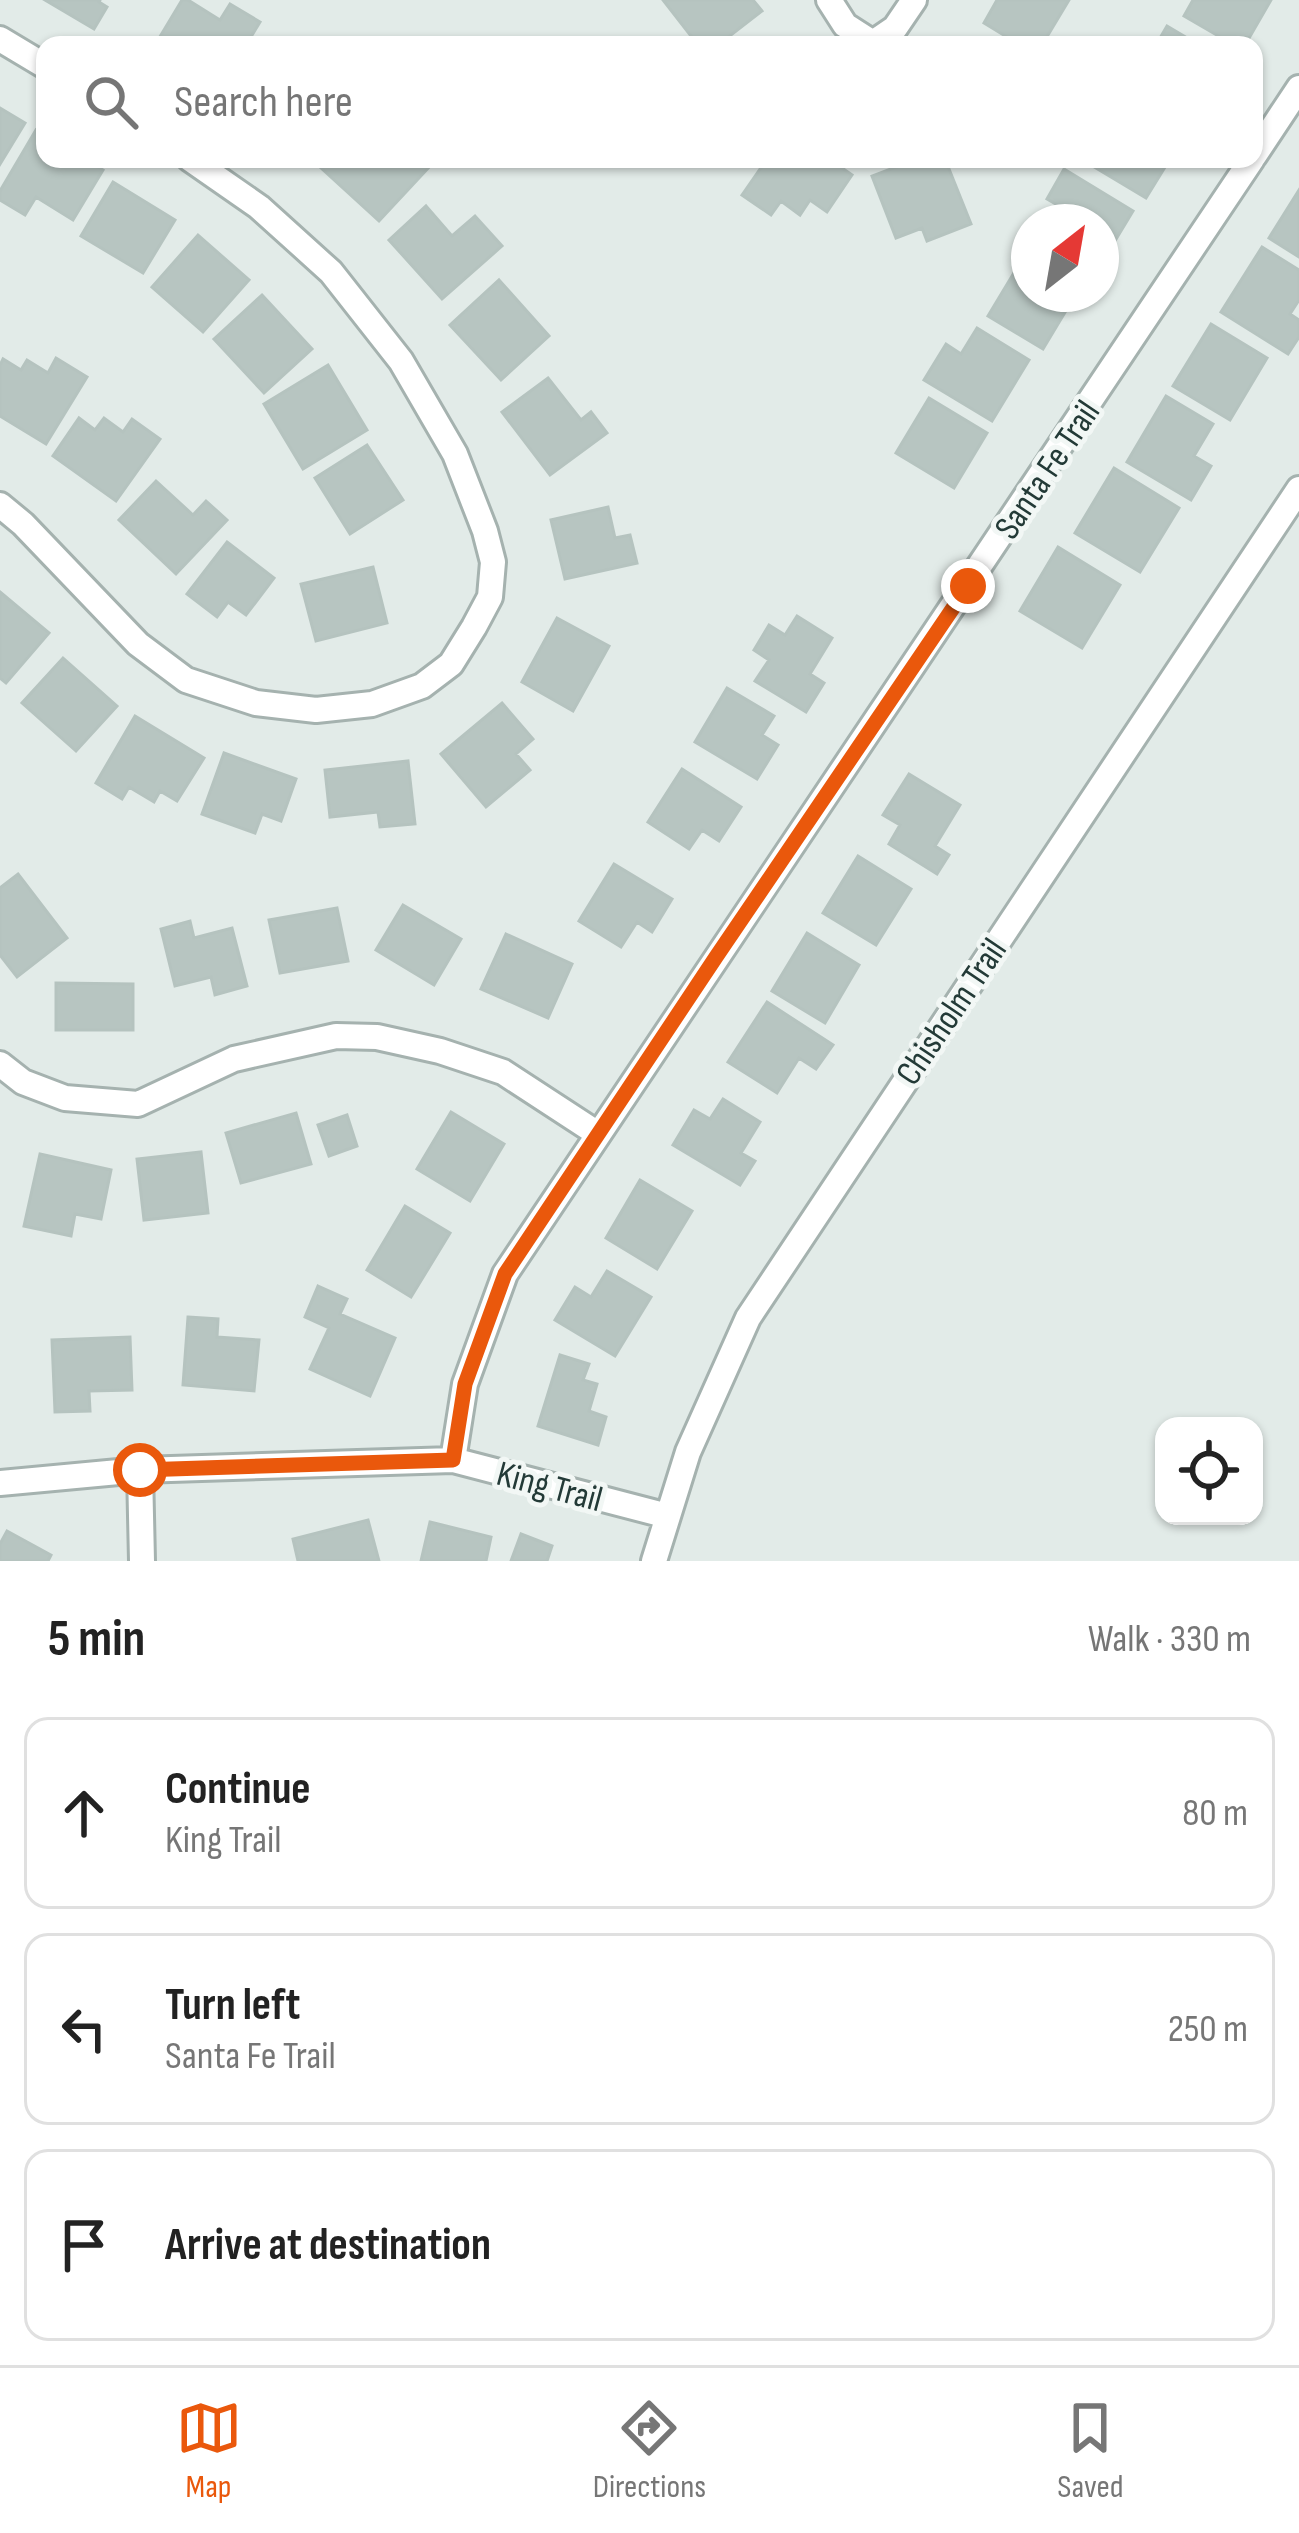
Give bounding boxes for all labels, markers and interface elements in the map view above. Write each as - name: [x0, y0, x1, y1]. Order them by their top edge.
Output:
- search box: [36, 36, 1263, 168]
- icon: search: [78, 69, 144, 135]
- text: Search here: [174, 75, 353, 130]
- north arrow: [1011, 204, 1119, 312]
- street label: Santa Fe Trail: [986, 393, 1110, 548]
- route end: [941, 559, 995, 613]
- street label: Chisholm Trail: [887, 931, 1017, 1094]
- map controls: [1155, 1417, 1263, 1525]
- button: locate: [1155, 1417, 1263, 1525]
- route start: [113, 1443, 167, 1497]
- street label: King Trail: [492, 1453, 607, 1522]
- text: 5 min: [48, 1609, 145, 1670]
- text: Walk · 330 m: [1088, 1616, 1251, 1663]
- text: Continue: [165, 1762, 311, 1817]
- icon: ahead: [51, 1780, 117, 1846]
- text: 80 m: [1182, 1790, 1248, 1837]
- text: King Trail: [165, 1817, 282, 1864]
- text: Turn left: [165, 1978, 300, 2033]
- icon: left: [51, 1996, 117, 2062]
- text: 250 m: [1168, 2006, 1248, 2053]
- text: Santa Fe Trail: [165, 2033, 336, 2080]
- icon: arrive: [51, 2212, 117, 2278]
- text: Arrive at destination: [165, 2218, 491, 2273]
- tab: Map: [176, 2395, 242, 2507]
- tab: Directions: [593, 2395, 706, 2507]
- tab: Saved: [1057, 2395, 1123, 2507]

